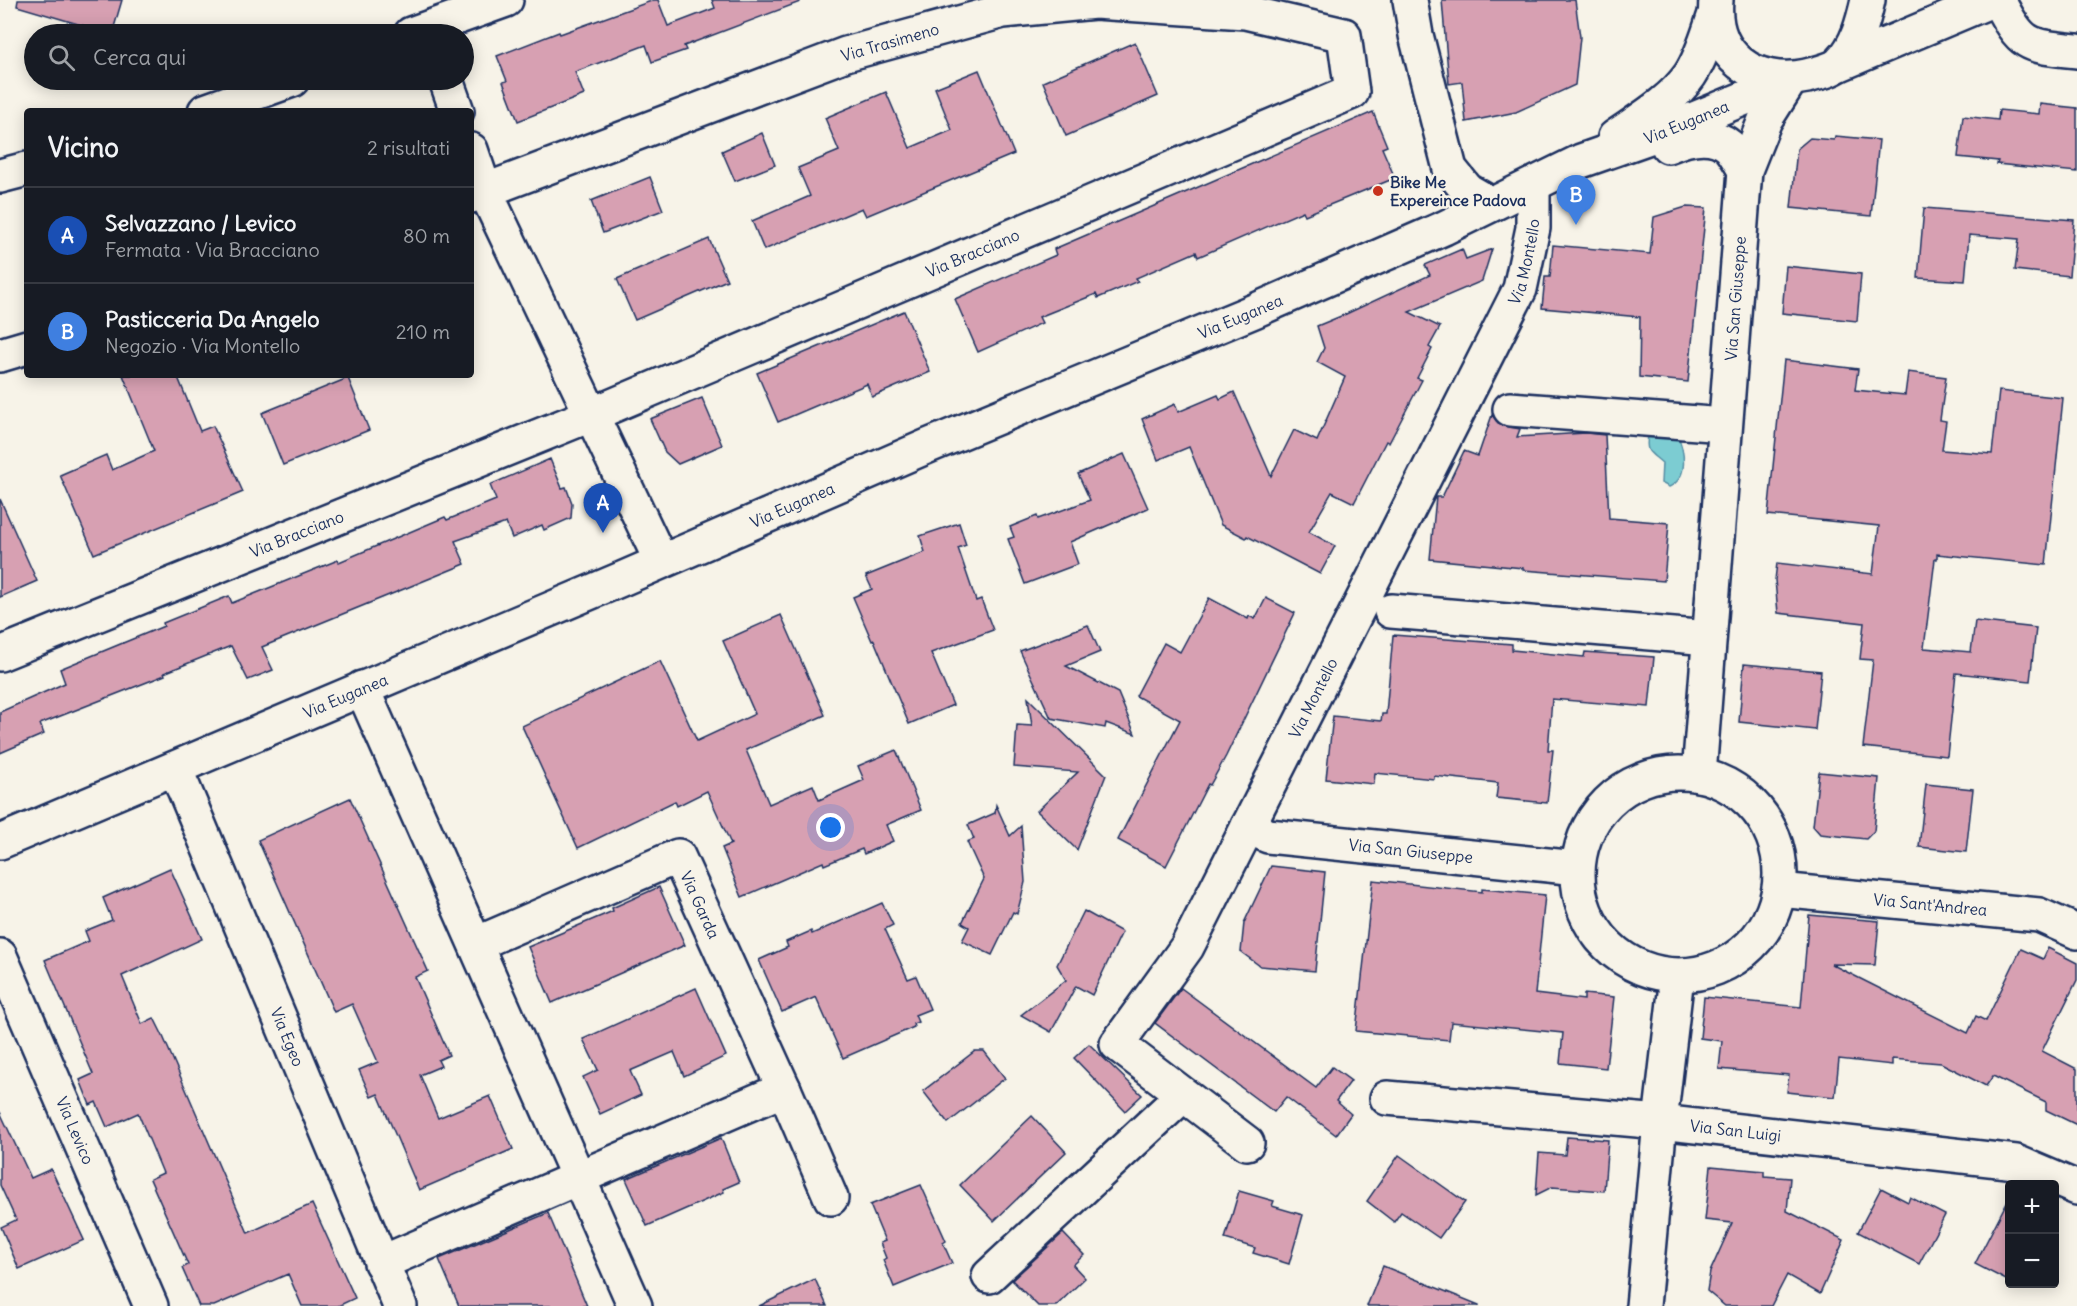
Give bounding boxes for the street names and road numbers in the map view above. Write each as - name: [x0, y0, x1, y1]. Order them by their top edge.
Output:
- street label: Via Trasimeno: [839, 18, 941, 66]
- street label: Via Euganea: [1641, 96, 1732, 148]
- street label: Via Montello: [1504, 219, 1543, 308]
- street label: Via Bracciano: [923, 224, 1022, 282]
- street label: Via San Giuseppe: [1721, 235, 1750, 361]
- street label: Via Euganea: [1195, 290, 1286, 343]
- street label: Via Euganea: [747, 478, 838, 532]
- street label: Via Bracciano: [247, 506, 347, 562]
- street label: Via Montello: [1284, 654, 1342, 742]
- street label: Via Euganea: [300, 669, 391, 723]
- street label: Via San Giuseppe: [1348, 834, 1474, 867]
- street label: Via Garda: [676, 868, 724, 942]
- street label: Via Sant'Andrea: [1872, 889, 1988, 920]
- street label: Via Egeo: [266, 1004, 309, 1069]
- street label: Via Levico: [52, 1094, 99, 1167]
- street label: Via San Luigi: [1689, 1115, 1782, 1146]

